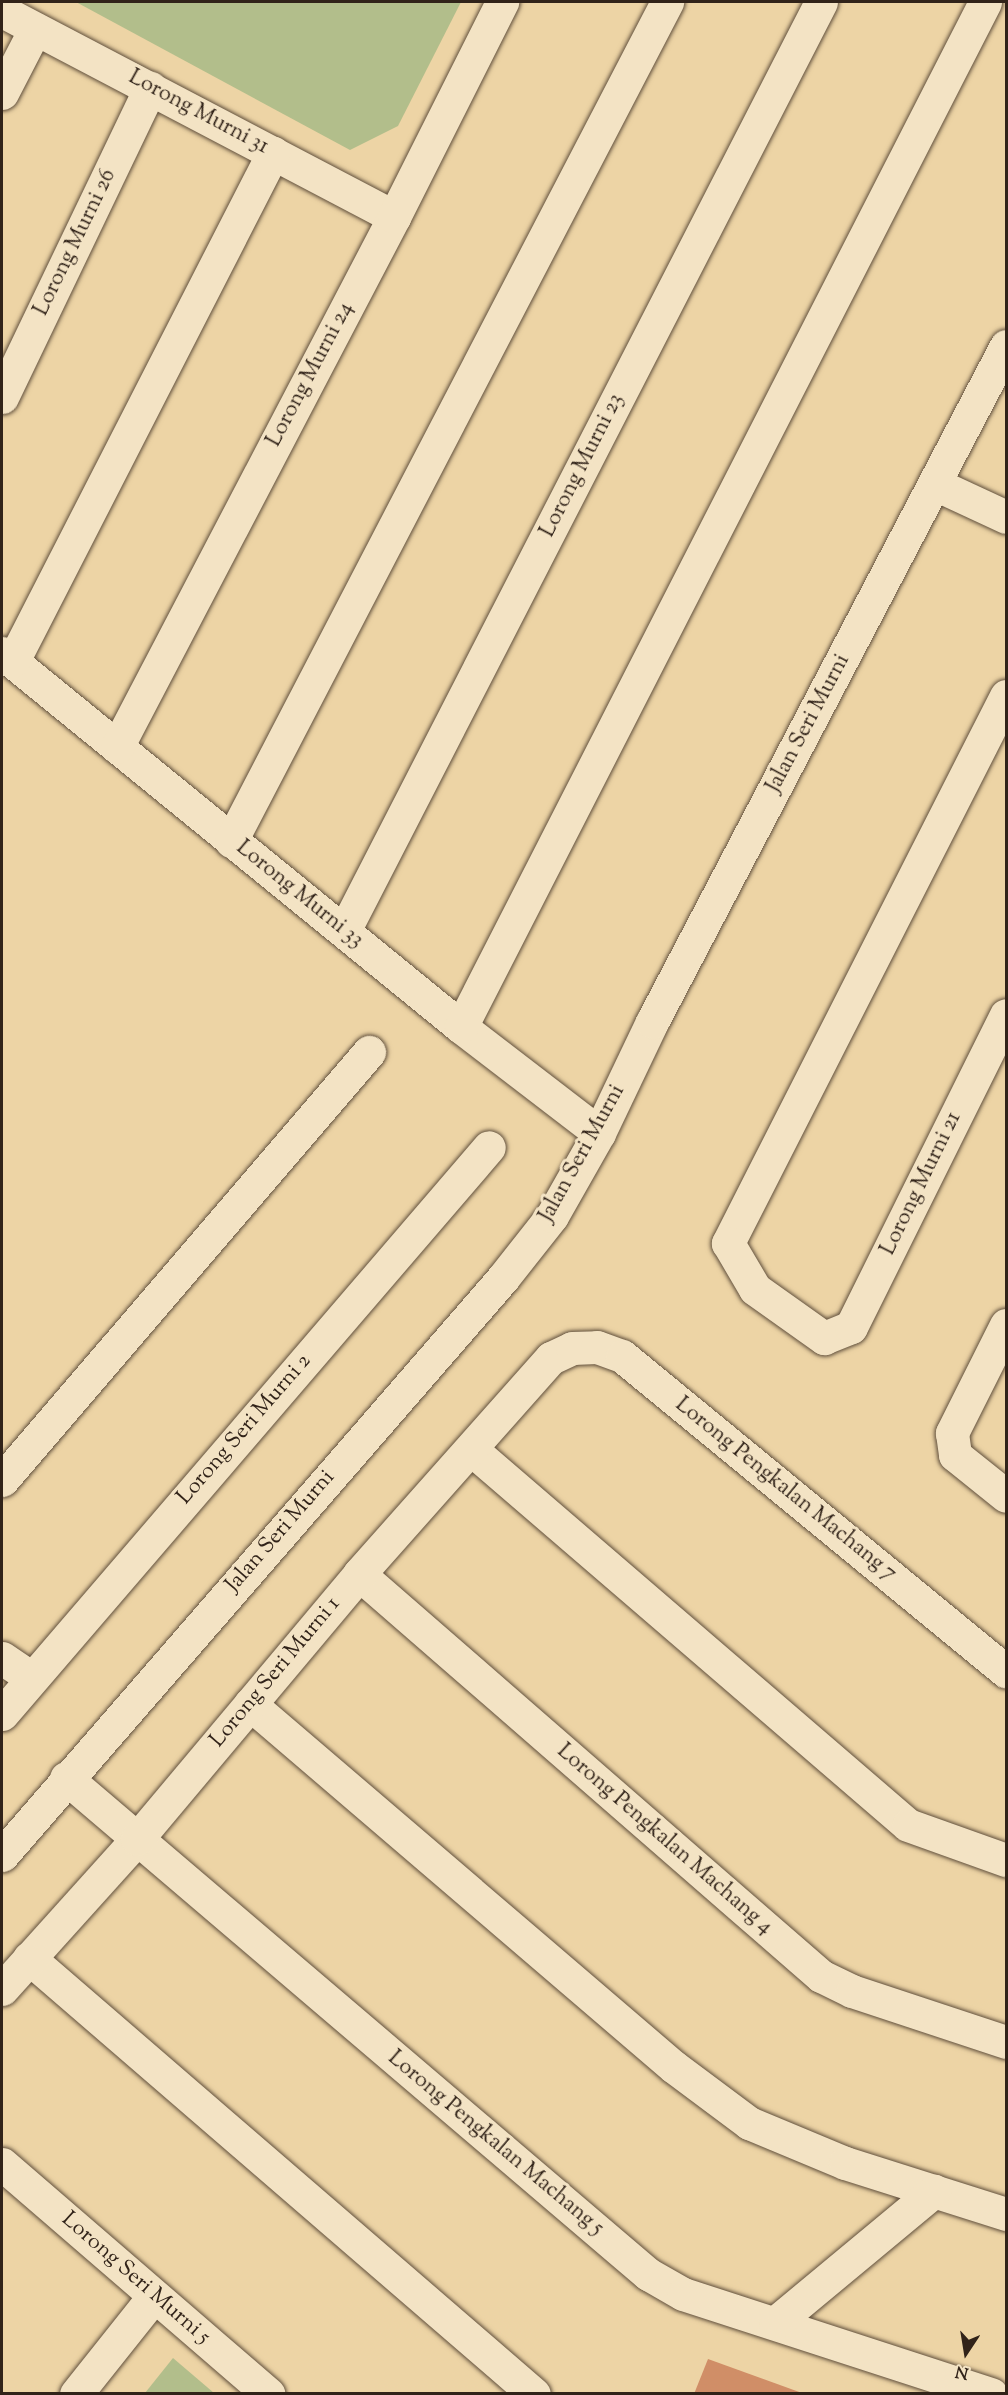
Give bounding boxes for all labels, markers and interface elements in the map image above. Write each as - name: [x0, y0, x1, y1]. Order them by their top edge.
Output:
- street label: Lorong Murni 31: [123, 65, 273, 161]
- street label: Lorong Murni 26: [29, 165, 123, 321]
- street label: Lorong Murni 24: [262, 298, 360, 452]
- street label: Lorong Murni 23: [535, 390, 631, 542]
- street label: Jalan Seri Murni: [761, 650, 857, 798]
- street label: Lorong Murni 33: [230, 836, 368, 954]
- street label: Jalan Seri Murni: [534, 1081, 632, 1227]
- street label: Lorong Murni 21: [876, 1108, 968, 1260]
- street label: Lorong Seri Murni 2: [172, 1349, 318, 1511]
- street label: Lorong Pengkalan Machang 7: [669, 1392, 901, 1588]
- street label: Jalan Seri Murni: [221, 1466, 341, 1598]
- street label: Lorong Seri Murni 1: [205, 1592, 347, 1754]
- street label: Lorong Pengkalan Machang 4: [551, 1739, 777, 1941]
- street label: Lorong Pengkalan Machang 5: [382, 2046, 608, 2242]
- street label: Lorong Seri Murni 5: [55, 2207, 215, 2351]
- north arrow: [936, 2323, 996, 2383]
- text: N: [954, 2359, 971, 2384]

